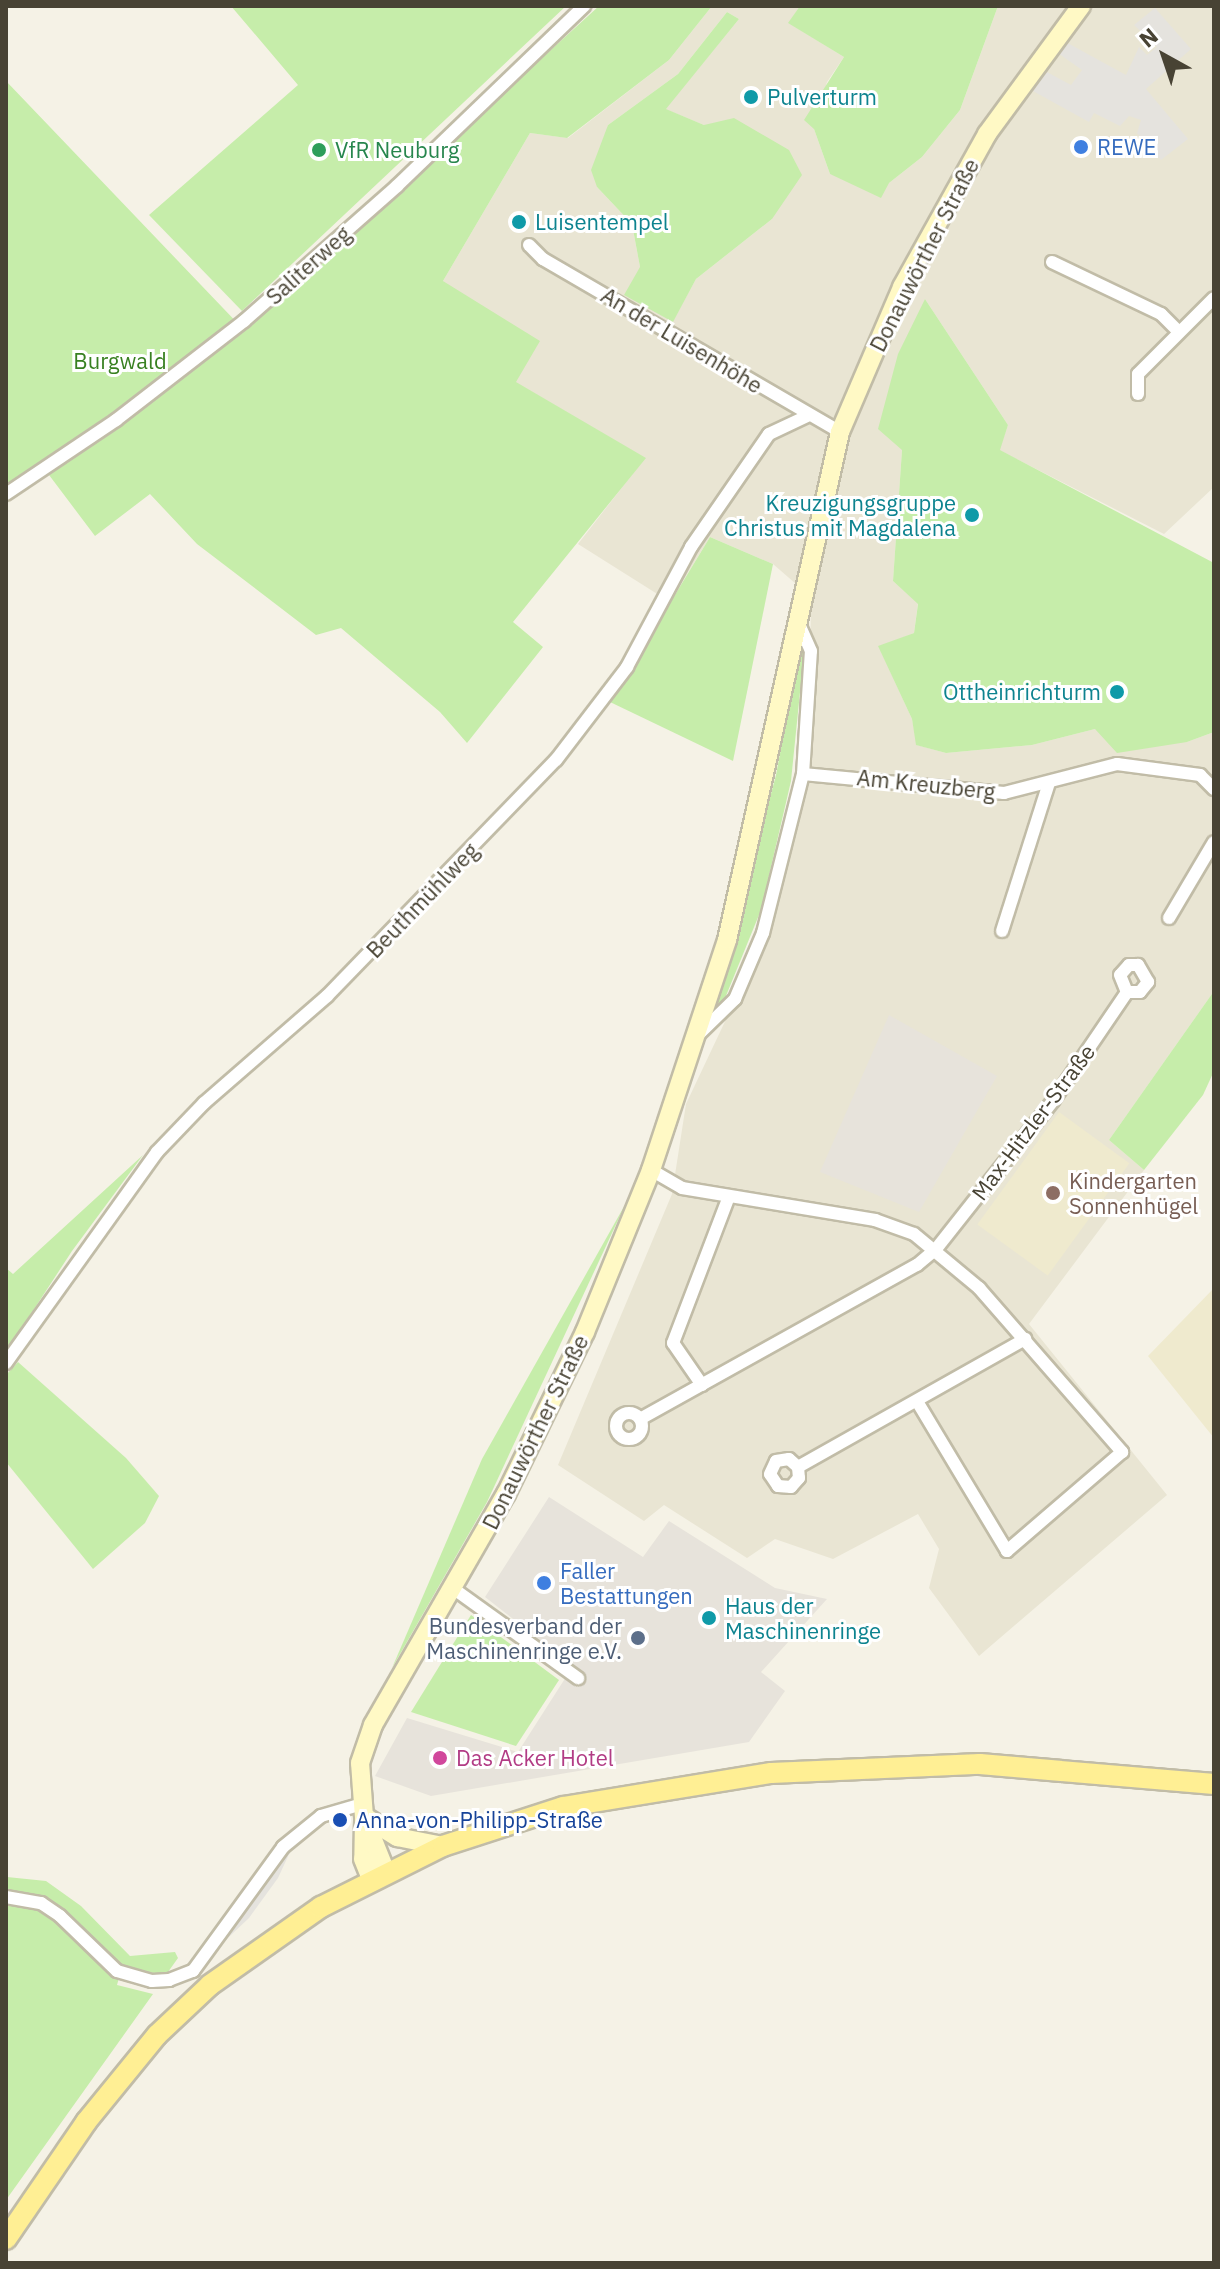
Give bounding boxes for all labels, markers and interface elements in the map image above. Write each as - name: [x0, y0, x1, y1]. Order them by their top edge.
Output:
- north arrow: [1124, 16, 1204, 96]
- text: N: [1133, 21, 1164, 53]
- place label: Pulverturm: [767, 84, 877, 110]
- marker: Pulverturm: [742, 88, 760, 106]
- place label: REWE: [1097, 134, 1156, 160]
- place label: VfR Neuburg: [335, 137, 459, 163]
- marker: REWE: [1072, 138, 1090, 156]
- marker: VfR Neuburg: [310, 141, 328, 159]
- street label: Donauwörther Straße: [864, 154, 984, 356]
- place label: Luisentempel: [535, 209, 669, 235]
- marker: Luisentempel: [510, 213, 528, 231]
- street label: Saliterweg: [260, 220, 356, 310]
- street label: An der Luisenhöhe: [597, 281, 767, 399]
- park label: Burgwald: [73, 348, 167, 374]
- place label: Kreuzigungsgruppe Christus mit Magdalena: [724, 489, 956, 540]
- marker: Kreuzigungsgruppe Christus mit Magdalena: [963, 506, 981, 524]
- place label: Ottheinrichturm: [943, 679, 1101, 705]
- marker: Ottheinrichturm: [1108, 683, 1126, 701]
- street label: Am Kreuzberg: [856, 764, 996, 804]
- street label: Beuthmühlweg: [361, 837, 483, 963]
- street label: Max-Hitzler-Straße: [966, 1039, 1100, 1205]
- place label: Kindergarten Sonnenhügel: [1069, 1167, 1198, 1218]
- marker: Kindergarten Sonnenhügel: [1044, 1184, 1062, 1202]
- street label: Donauwörther Straße: [476, 1330, 594, 1534]
- place label: Faller Bestattungen: [560, 1557, 693, 1608]
- marker: Faller Bestattungen: [535, 1574, 553, 1592]
- place label: Haus der Maschinenringe: [725, 1592, 881, 1644]
- marker: Haus der Maschinenringe: [700, 1609, 718, 1627]
- place label: Bundesverband der Maschinenringe e.V.: [426, 1612, 622, 1664]
- marker: Bundesverband der Maschinenringe e.V.: [629, 1629, 647, 1647]
- place label: Das Acker Hotel: [456, 1745, 614, 1771]
- marker: Das Acker Hotel: [431, 1749, 449, 1767]
- place label: Anna-von-Philipp-Straße: [356, 1807, 603, 1833]
- marker: Anna-von-Philipp-Straße: [331, 1811, 349, 1829]

